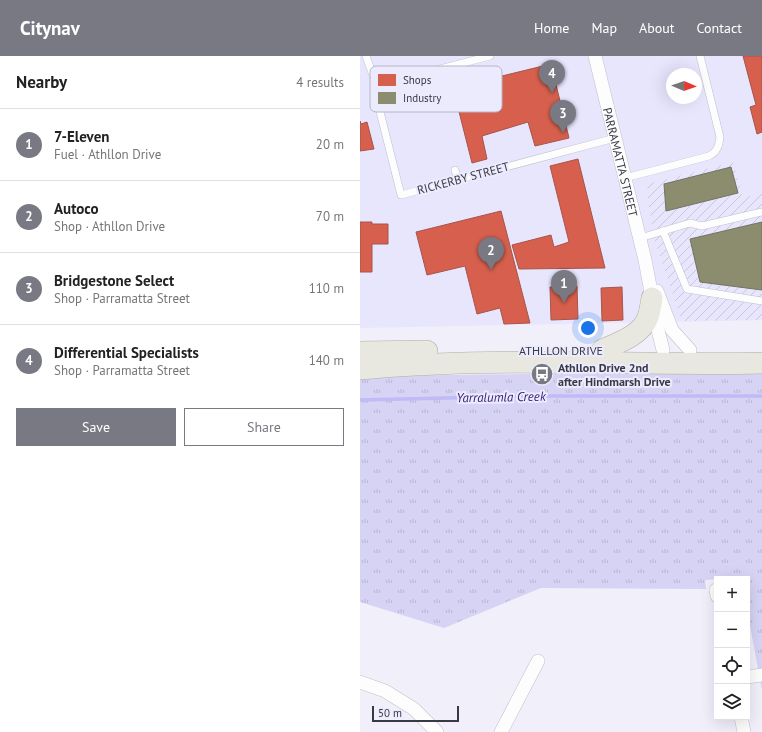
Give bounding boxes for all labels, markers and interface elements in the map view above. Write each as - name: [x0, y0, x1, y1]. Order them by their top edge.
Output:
- text: Citynav: [20, 16, 80, 40]
- text: Home: [534, 19, 569, 37]
- text: Map: [591, 19, 617, 37]
- text: About: [639, 19, 675, 37]
- text: Contact: [697, 19, 742, 37]
- pin: 4: [539, 60, 565, 93]
- legend: [370, 66, 502, 112]
- north arrow: [666, 68, 702, 104]
- text: Nearby: [16, 71, 67, 93]
- text: Shops: [403, 73, 432, 87]
- text: 4 results: [296, 74, 344, 91]
- text: Industry: [403, 91, 442, 105]
- pin: 3: [550, 100, 576, 133]
- street label: PARRAMATTA STREET: [600, 106, 642, 218]
- text: 7-Eleven: [54, 127, 109, 146]
- text: 1: [25, 136, 33, 153]
- text: 20 m: [316, 136, 344, 153]
- text: Fuel · Athllon Drive: [54, 146, 161, 163]
- street label: RICKERBY STREET: [415, 158, 511, 197]
- text: Autoco: [54, 199, 99, 218]
- text: 2: [25, 208, 33, 225]
- text: 70 m: [316, 208, 344, 225]
- text: Shop · Athllon Drive: [54, 218, 165, 235]
- pin: 2: [478, 237, 504, 270]
- pin: 1: [551, 270, 577, 303]
- text: Bridgestone Select: [54, 271, 174, 290]
- text: 3: [25, 280, 33, 297]
- text: 110 m: [309, 280, 344, 297]
- text: Shop · Parramatta Street: [54, 290, 190, 307]
- your location: [578, 318, 598, 338]
- text: Differential Specialists: [54, 343, 199, 362]
- street label: ATHLLON DRIVE: [519, 343, 603, 358]
- text: 4: [25, 352, 33, 369]
- text: 140 m: [309, 352, 344, 369]
- place label: Athllon Drive 2nd after Hindmarsh Drive: [558, 360, 671, 389]
- bus stop icon: Athllon Drive 2nd after Hindmarsh Drive: [529, 361, 555, 387]
- text: Shop · Parramatta Street: [54, 362, 190, 379]
- water label: Yarralumla Creek: [456, 388, 547, 406]
- button: Save: [16, 408, 176, 446]
- button: Share: [184, 408, 344, 446]
- map controls: [714, 576, 750, 720]
- button: +: [714, 576, 750, 612]
- button: −: [714, 612, 750, 648]
- button: locate: [714, 648, 750, 684]
- button: layers: [714, 684, 750, 720]
- scale bar: [372, 704, 459, 723]
- text: 50 m: [378, 706, 402, 720]

